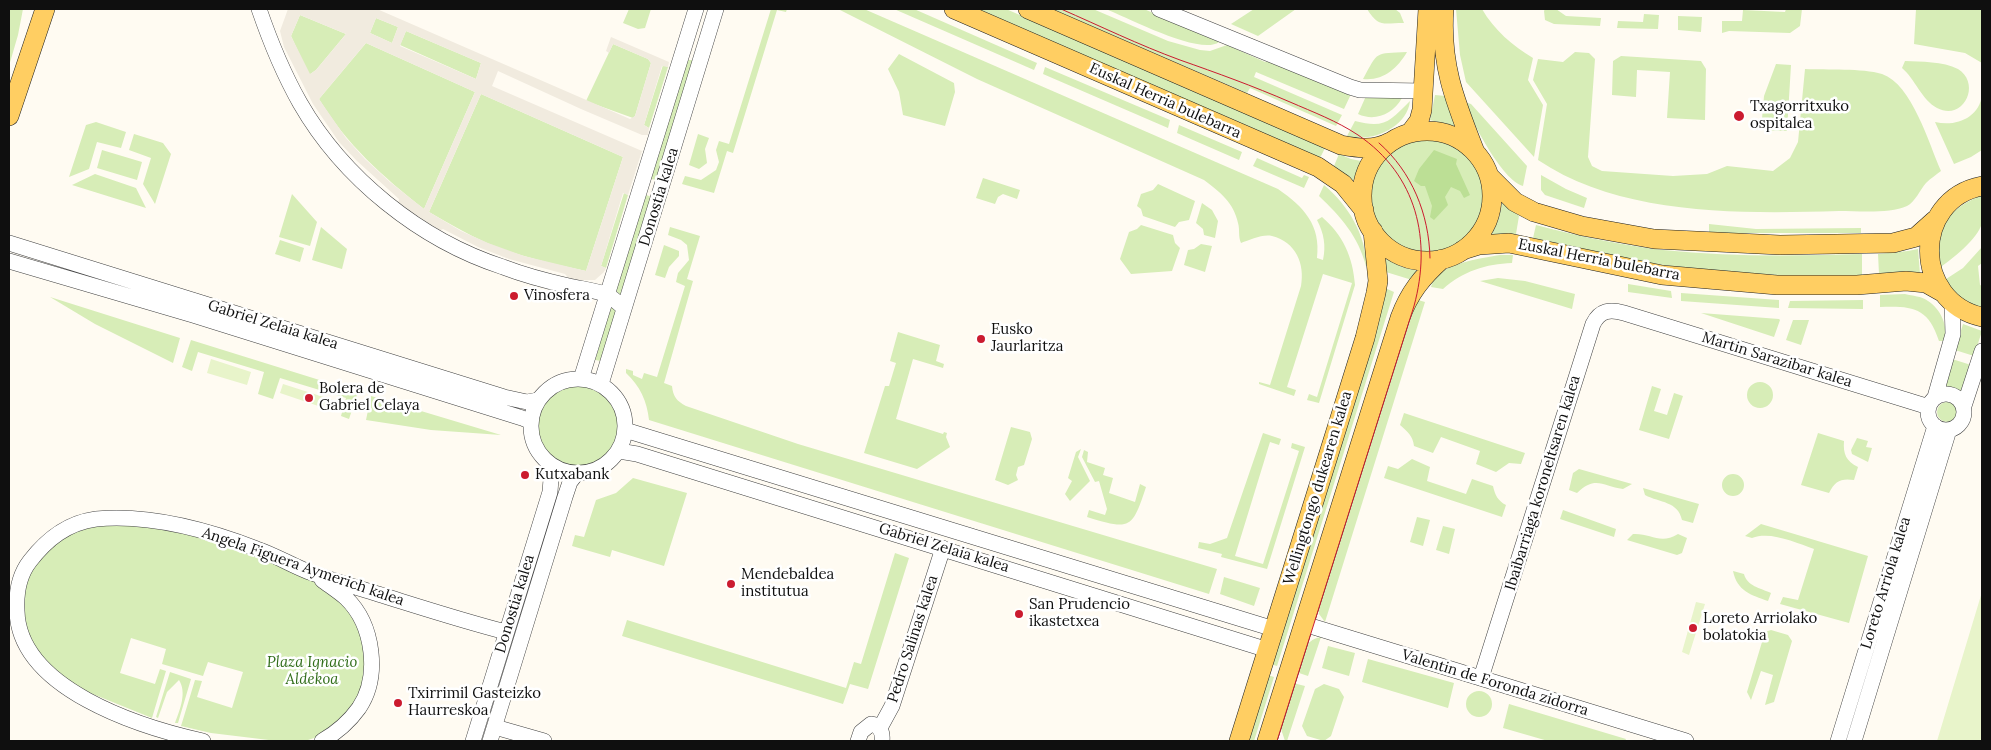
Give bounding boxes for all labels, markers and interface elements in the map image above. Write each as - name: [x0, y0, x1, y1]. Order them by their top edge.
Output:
- street label: Euskal Herria bulebarra: [1086, 59, 1244, 143]
- place label: Txagorritxuko ospitalea: [1750, 98, 1849, 133]
- marker: Txagorritxuko ospitalea: [1732, 109, 1746, 123]
- street label: Donostia kalea: [635, 146, 683, 248]
- street label: Euskal Herria bulebarra: [1517, 235, 1681, 285]
- place label: Vinosfera: [524, 287, 590, 305]
- marker: Vinosfera: [508, 290, 520, 302]
- street label: Gabriel Zelaia kalea: [206, 297, 340, 353]
- place label: Eusko Jaurlaritza: [991, 321, 1063, 356]
- street label: Martin Sarazibar kalea: [1700, 329, 1854, 391]
- marker: Eusko Jaurlaritza: [975, 333, 987, 345]
- street label: Ibaibarriaga koroneltsaren kalea: [1502, 373, 1584, 593]
- place label: Bolera de Gabriel Celaya: [319, 380, 420, 415]
- street label: Wellingtongo dukearen kalea: [1280, 389, 1356, 587]
- marker: Bolera de Gabriel Celaya: [303, 392, 315, 404]
- place label: Kutxabank: [535, 466, 609, 484]
- marker: Kutxabank: [519, 469, 531, 481]
- street label: Loreto Arriola kalea: [1857, 515, 1915, 651]
- street label: Gabriel Zelaia kalea: [877, 520, 1011, 576]
- street label: Angela Figuera Aymerich kalea: [200, 524, 406, 610]
- street label: Donostia kalea: [491, 553, 539, 655]
- place label: Mendebaldea institutua: [741, 566, 834, 601]
- street label: Pedro Salinas kalea: [884, 573, 942, 705]
- marker: Mendebaldea institutua: [725, 578, 737, 590]
- place label: San Prudencio ikastetxea: [1029, 596, 1130, 631]
- marker: San Prudencio ikastetxea: [1013, 608, 1025, 620]
- place label: Loreto Arriolako bolatokia: [1703, 610, 1817, 645]
- marker: Loreto Arriolako bolatokia: [1687, 622, 1699, 634]
- street label: Valentin de Foronda zidorra: [1399, 646, 1591, 720]
- park label: Plaza Ignacio Aldekoa: [267, 654, 357, 689]
- place label: Txirrimil Gasteizko Haurreskoa: [408, 685, 541, 720]
- marker: Txirrimil Gasteizko Haurreskoa: [392, 697, 404, 709]

